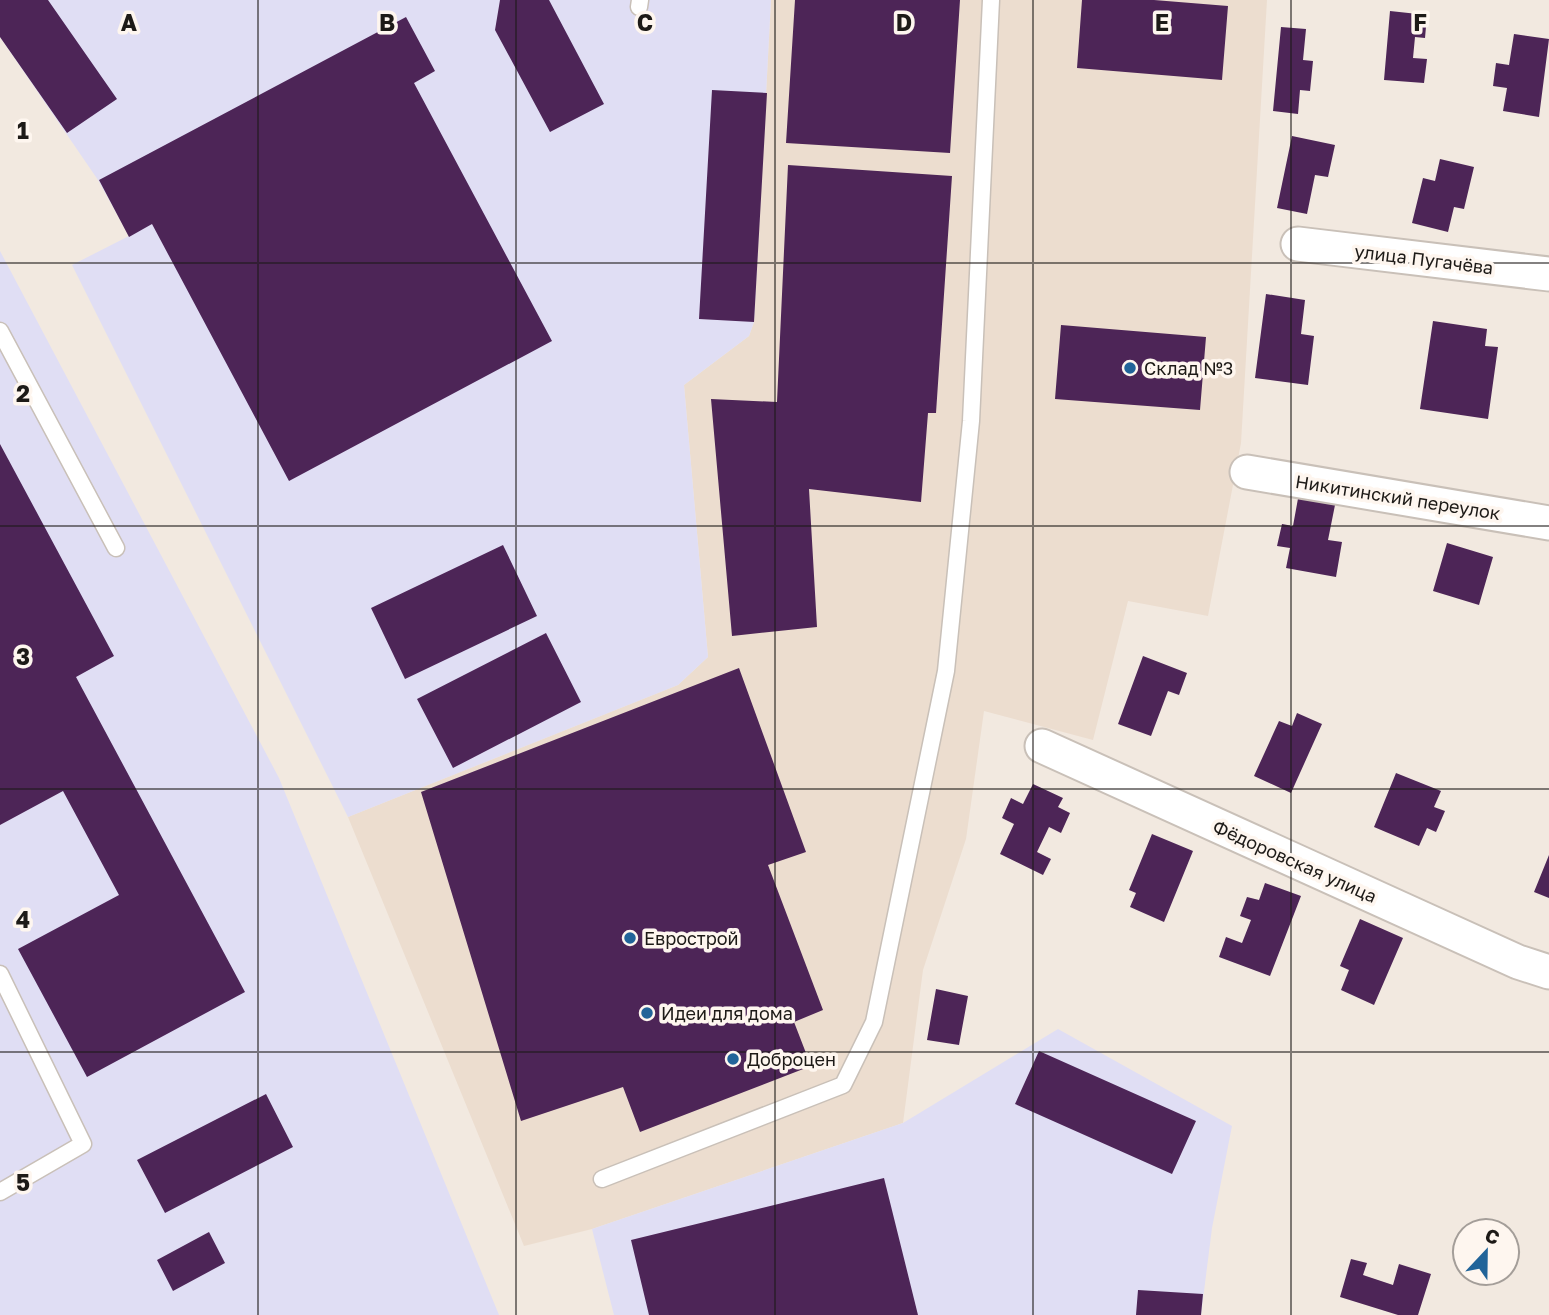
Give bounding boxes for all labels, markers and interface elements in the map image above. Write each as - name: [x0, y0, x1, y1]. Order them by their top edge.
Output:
- text: A: [121, 8, 138, 36]
- text: B: [379, 8, 395, 36]
- text: C: [637, 8, 653, 36]
- text: D: [896, 8, 912, 36]
- text: E: [1155, 8, 1169, 36]
- text: F: [1413, 8, 1427, 36]
- text: 1: [17, 116, 29, 144]
- street label: улица Пугачёва: [1353, 240, 1495, 278]
- place label: Склад №3: [1144, 357, 1233, 379]
- marker: Склад №3: [1122, 360, 1138, 376]
- text: 2: [16, 379, 30, 407]
- street label: Никитинский переулок: [1294, 470, 1502, 524]
- text: 3: [16, 642, 30, 670]
- street label: Фёдоровская улица: [1210, 815, 1380, 907]
- text: 4: [16, 905, 30, 933]
- place label: Еврострой: [644, 927, 739, 949]
- marker: Еврострой: [622, 930, 638, 946]
- place label: Идеи для дома: [661, 1002, 793, 1024]
- marker: Идеи для дома: [639, 1005, 655, 1021]
- place label: Доброцен: [747, 1048, 836, 1070]
- marker: Доброцен: [725, 1051, 741, 1067]
- text: 5: [16, 1168, 30, 1196]
- north arrow: [1451, 1217, 1521, 1287]
- text: С: [1482, 1223, 1503, 1249]

